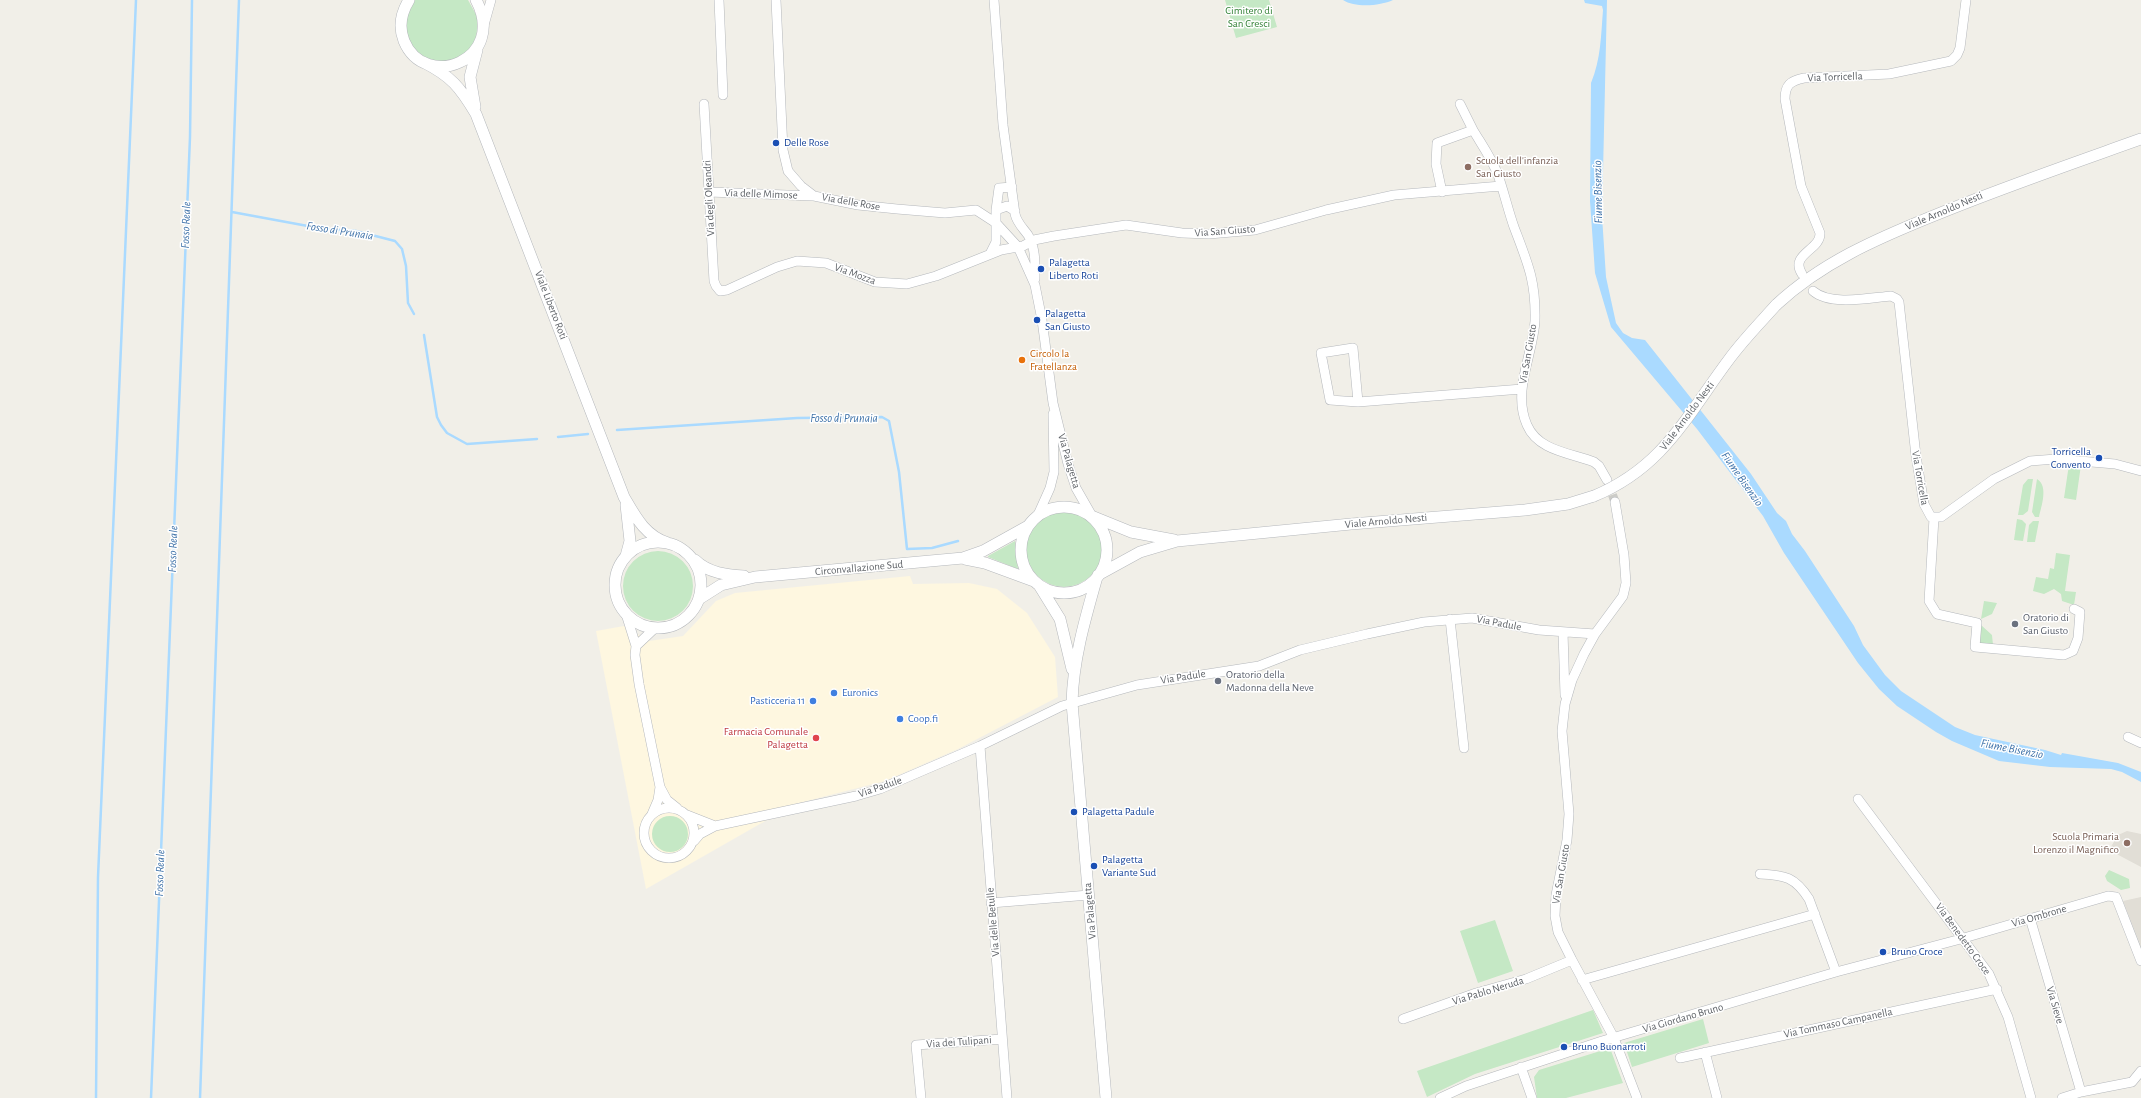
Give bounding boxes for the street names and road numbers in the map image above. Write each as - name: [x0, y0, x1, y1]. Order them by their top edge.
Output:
- street label: Via Torricella: [1807, 69, 1863, 85]
- street label: Via degli Oleandri: [700, 160, 718, 236]
- street label: Via delle Mimose: [724, 186, 798, 202]
- street label: Viale Arnoldo Nesti: [1903, 189, 1985, 233]
- street label: Via delle Rose: [821, 190, 881, 214]
- street label: Via San Giusto: [1194, 222, 1256, 240]
- street label: Via Mozza: [832, 260, 878, 288]
- street label: Viale Liberto Roti: [532, 269, 570, 341]
- street label: Via San Giusto: [1516, 323, 1540, 385]
- street label: Viale Arnoldo Nesti: [1657, 379, 1717, 453]
- street label: Via Palagetta: [1055, 432, 1083, 490]
- street label: Via Torricella: [1909, 450, 1931, 506]
- street label: Viale Arnoldo Nesti: [1344, 511, 1428, 531]
- street label: Circonvallazione Sud: [814, 558, 904, 578]
- street label: Via Padule: [1475, 612, 1523, 634]
- street label: Via Padule: [1160, 667, 1206, 687]
- street label: Via Padule: [856, 773, 904, 801]
- street label: Via San Giusto: [1549, 843, 1573, 905]
- street label: Via Palagetta: [1081, 882, 1099, 940]
- street label: Via delle Betulle: [983, 887, 1003, 957]
- street label: Via Benedetto Croce: [1932, 900, 1994, 978]
- street label: Via Ombrone: [2010, 902, 2068, 930]
- street label: Via Pablo Neruda: [1451, 974, 1525, 1008]
- street label: Via Sieve: [2043, 985, 2067, 1025]
- street label: Via Giordano Bruno: [1641, 1000, 1725, 1036]
- street label: Via Tommaso Campanella: [1782, 1005, 1894, 1041]
- street label: Via dei Tulipani: [926, 1033, 992, 1051]

